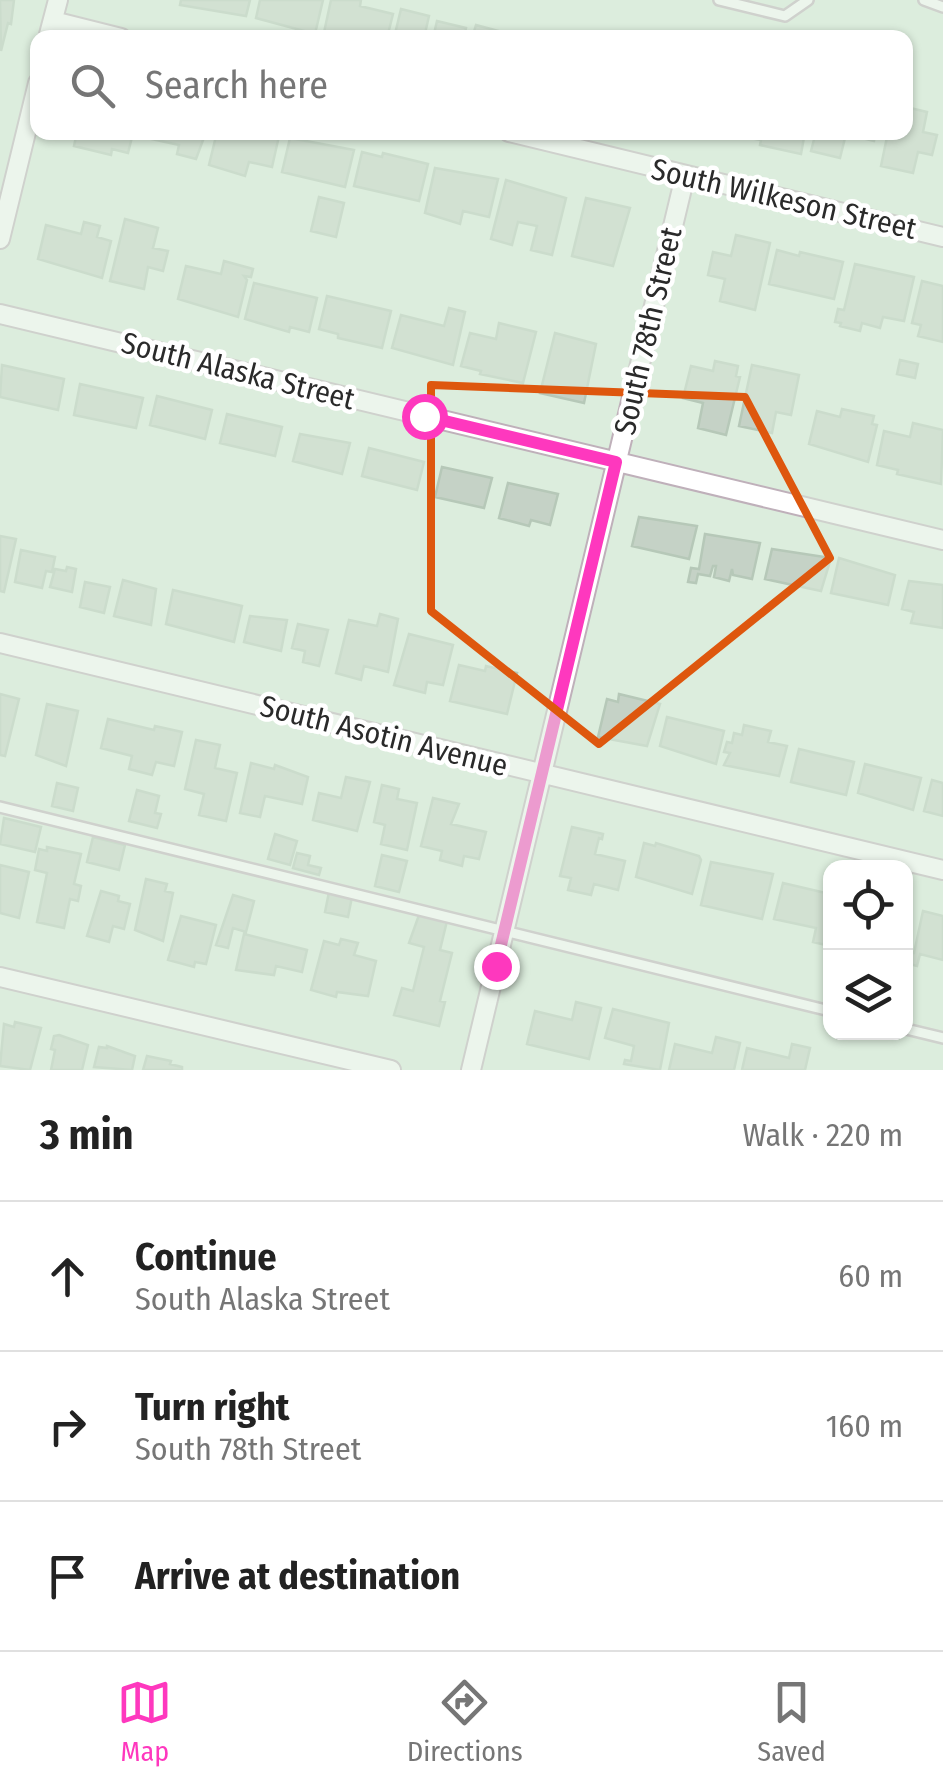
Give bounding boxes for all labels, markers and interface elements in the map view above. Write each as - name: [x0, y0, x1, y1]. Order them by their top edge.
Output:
- search box: [30, 30, 913, 140]
- icon: search: [65, 58, 120, 113]
- text: Search here: [145, 62, 328, 108]
- street label: South Wilkeson Street: [648, 151, 920, 247]
- street label: South 78th Street: [607, 223, 689, 438]
- street label: South Alaska Street: [118, 325, 358, 417]
- route start: [402, 394, 448, 440]
- street label: South Asotin Avenue: [257, 688, 511, 784]
- map controls: [823, 860, 913, 1040]
- button: locate: [823, 860, 913, 950]
- route end: [474, 944, 520, 990]
- button: layers: [823, 950, 913, 1040]
- text: 3 min: [40, 1110, 134, 1160]
- text: Walk · 220 m: [742, 1116, 903, 1154]
- text: Continue: [135, 1234, 276, 1280]
- icon: ahead: [40, 1249, 95, 1304]
- text: 60 m: [838, 1257, 903, 1295]
- text: South Alaska Street: [135, 1280, 390, 1318]
- text: Turn right: [135, 1384, 289, 1430]
- icon: right: [40, 1399, 95, 1454]
- text: 160 m: [826, 1407, 903, 1445]
- text: South 78th Street: [135, 1430, 361, 1468]
- icon: arrive: [40, 1549, 95, 1604]
- text: Arrive at destination: [135, 1553, 460, 1599]
- tab: Map: [117, 1675, 172, 1768]
- tab: Directions: [407, 1675, 523, 1768]
- tab: Saved: [757, 1675, 826, 1768]

